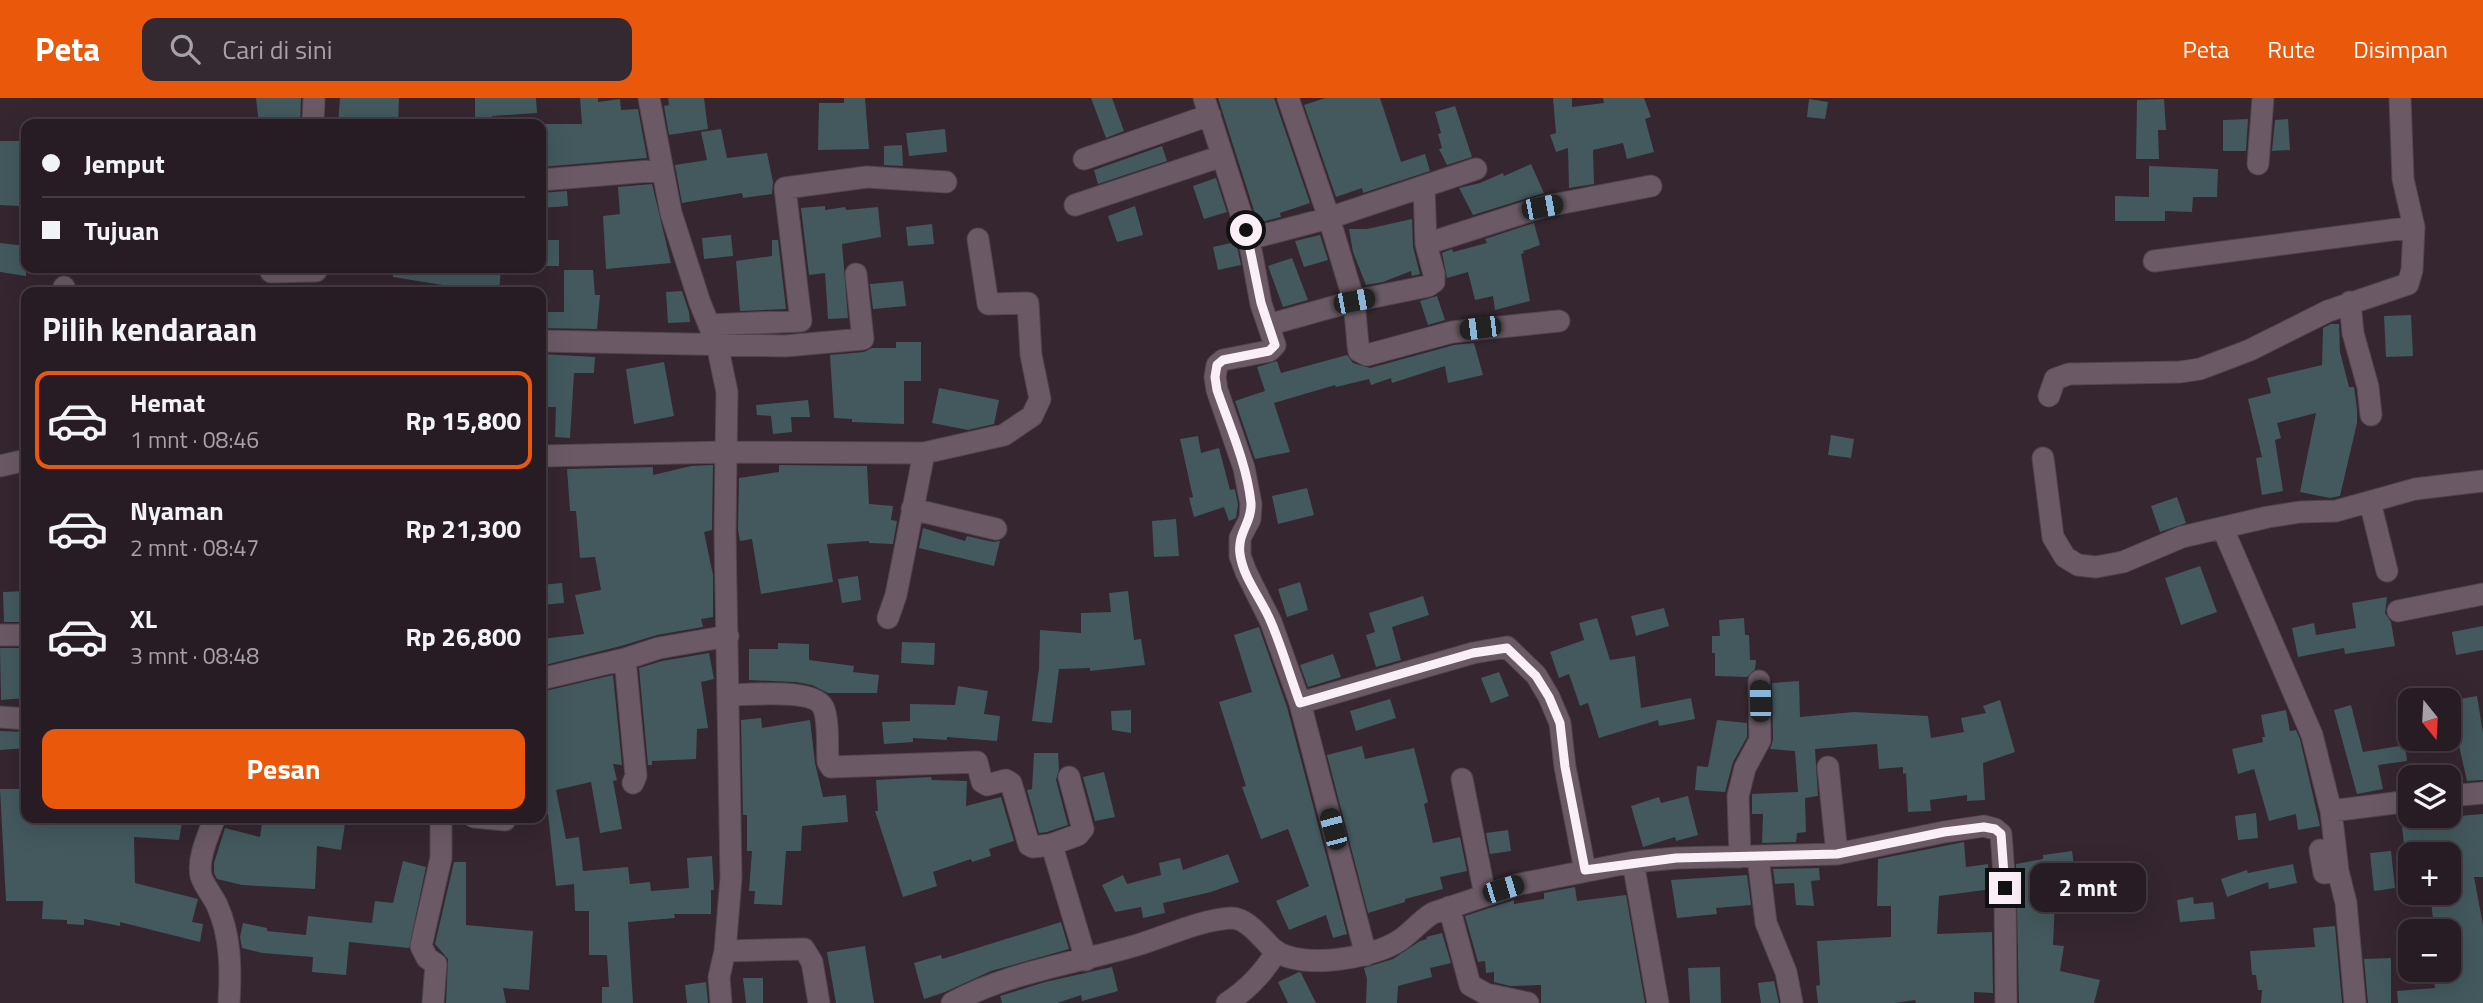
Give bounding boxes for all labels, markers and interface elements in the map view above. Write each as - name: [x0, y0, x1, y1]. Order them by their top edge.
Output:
- search box: [142, 18, 632, 81]
- text: Peta: [35, 24, 100, 74]
- icon: search: [166, 30, 204, 68]
- text: Cari di sini: [222, 30, 332, 69]
- text: Peta: [2183, 31, 2229, 67]
- text: Rute: [2267, 31, 2315, 67]
- text: Disimpan: [2353, 31, 2448, 67]
- text: Jemput: [84, 144, 165, 183]
- car: [1520, 193, 1565, 221]
- text: Tujuan: [84, 211, 159, 250]
- route start: [1230, 214, 1262, 246]
- car: [1332, 287, 1377, 315]
- text: Pilih kendaraan: [42, 305, 257, 353]
- car: [1458, 315, 1503, 341]
- text: Hemat: [130, 383, 205, 422]
- icon: car: [46, 389, 109, 452]
- text: Rp 15,800: [405, 401, 521, 440]
- text: 1 mnt · 08:46: [130, 422, 259, 457]
- text: Nyaman: [130, 491, 224, 530]
- icon: car: [46, 497, 109, 560]
- text: Rp 21,300: [405, 509, 521, 548]
- text: 2 mnt · 08:47: [130, 530, 259, 565]
- text: XL: [130, 599, 157, 638]
- icon: car: [46, 605, 109, 668]
- text: Rp 26,800: [405, 617, 521, 656]
- text: 3 mnt · 08:48: [130, 638, 259, 673]
- car: [1750, 680, 1771, 722]
- north arrow: [2398, 688, 2460, 751]
- map controls: [2398, 688, 2461, 982]
- button: Pesan: [42, 729, 525, 809]
- button: layers: [2398, 765, 2461, 828]
- car: [1318, 806, 1349, 852]
- button: +: [2398, 842, 2461, 905]
- callout: 2 mnt: [2030, 864, 2145, 912]
- text: 2 mnt: [2059, 870, 2117, 905]
- route end: [1989, 872, 2021, 904]
- car: [1480, 873, 1527, 905]
- button: −: [2398, 919, 2461, 982]

